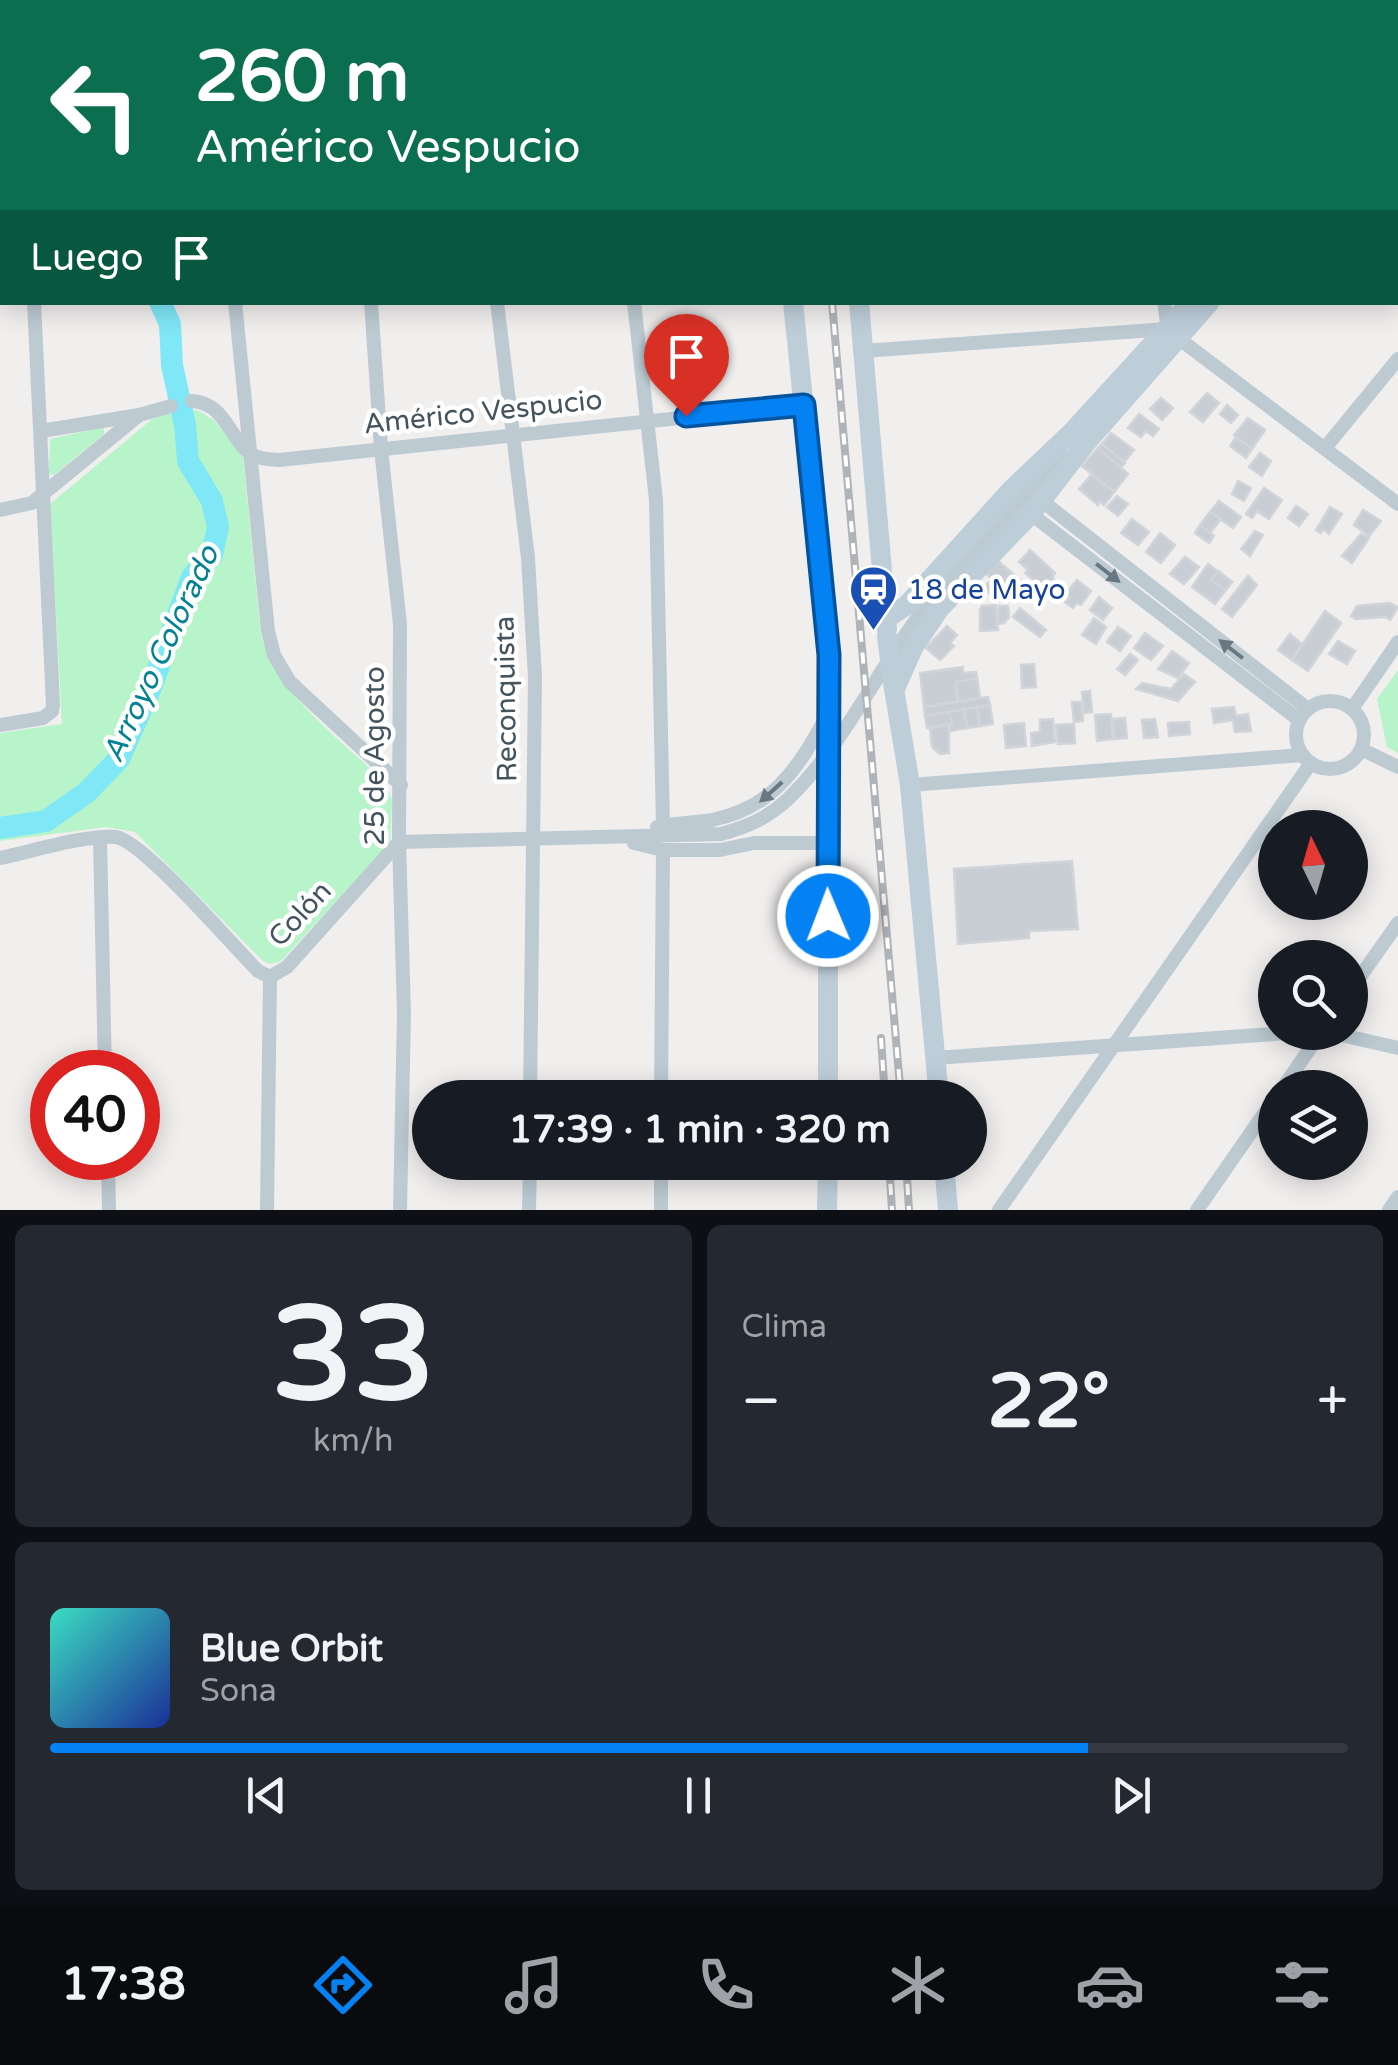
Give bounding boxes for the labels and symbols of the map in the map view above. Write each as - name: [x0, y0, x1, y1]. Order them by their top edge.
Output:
- pin: [644, 314, 729, 417]
- street label: Américo Vespucio: [362, 383, 604, 441]
- water label: Arroyo Colorado: [95, 538, 228, 768]
- one-way arrow: [1095, 562, 1121, 583]
- station icon: 18 de Mayo: [847, 564, 899, 632]
- place label: 18 de Mayo: [908, 573, 1066, 607]
- street label: Reconquista: [488, 616, 524, 782]
- one-way arrow: [1218, 639, 1244, 660]
- street label: 25 de Agosto: [358, 666, 392, 846]
- one-way arrow: [759, 781, 784, 803]
- north arrow: [1258, 810, 1368, 920]
- position arrow: [776, 864, 880, 968]
- street label: Colón: [261, 874, 339, 954]
- speed limit sign: 40: [30, 1050, 160, 1180]

